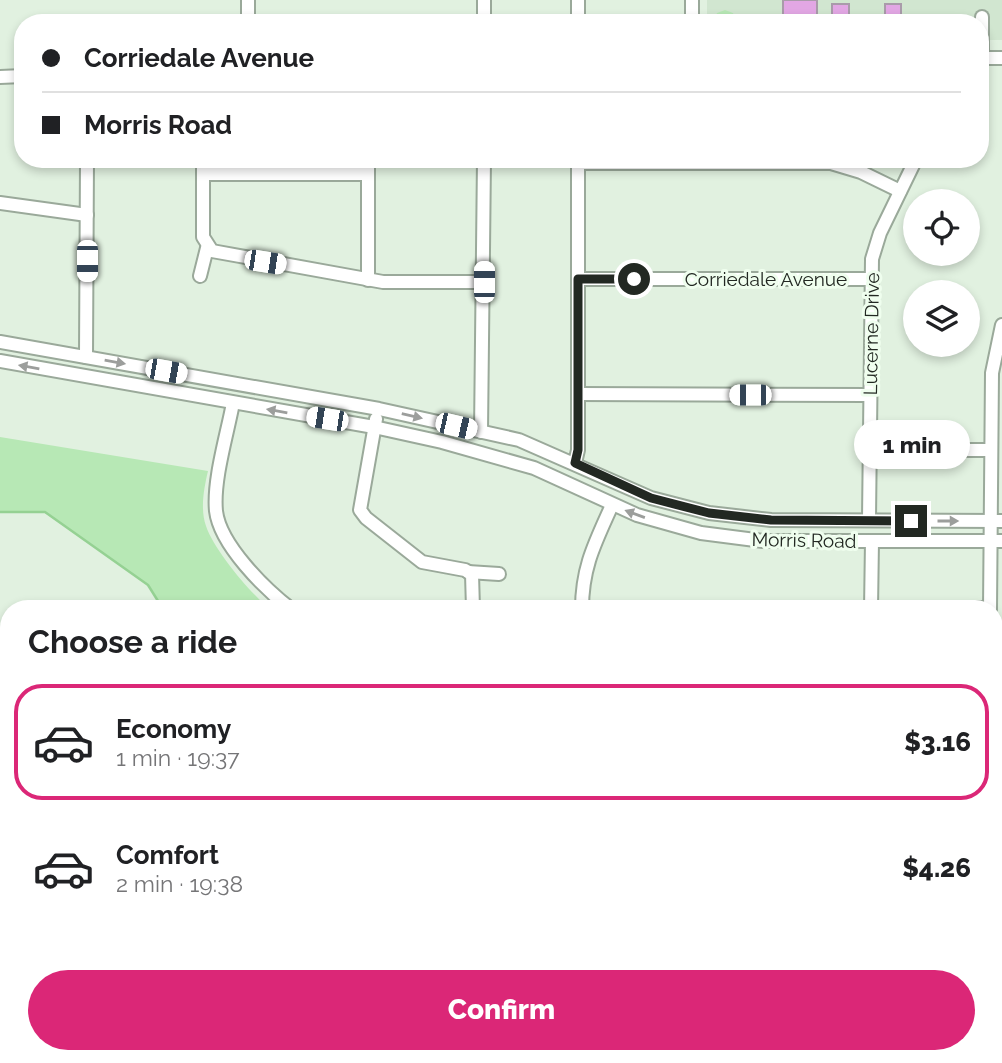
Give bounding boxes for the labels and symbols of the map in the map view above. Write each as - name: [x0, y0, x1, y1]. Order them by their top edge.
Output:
- car: [77, 240, 98, 282]
- car: [243, 248, 288, 276]
- car: [474, 261, 495, 303]
- route start: [618, 263, 650, 295]
- street label: Corriedale Avenue: [685, 268, 847, 290]
- street label: Lucerne Drive: [859, 272, 883, 396]
- one-way arrow: [105, 357, 127, 368]
- car: [144, 357, 189, 385]
- one-way arrow: [18, 361, 40, 372]
- car: [730, 385, 772, 406]
- one-way arrow: [266, 405, 288, 416]
- car: [305, 405, 350, 433]
- one-way arrow: [401, 411, 423, 422]
- car: [434, 411, 479, 441]
- callout: 1 min: [853, 420, 969, 468]
- route end: [895, 505, 927, 537]
- one-way arrow: [625, 509, 646, 520]
- one-way arrow: [937, 515, 959, 527]
- street label: Morris Road: [751, 528, 857, 552]

